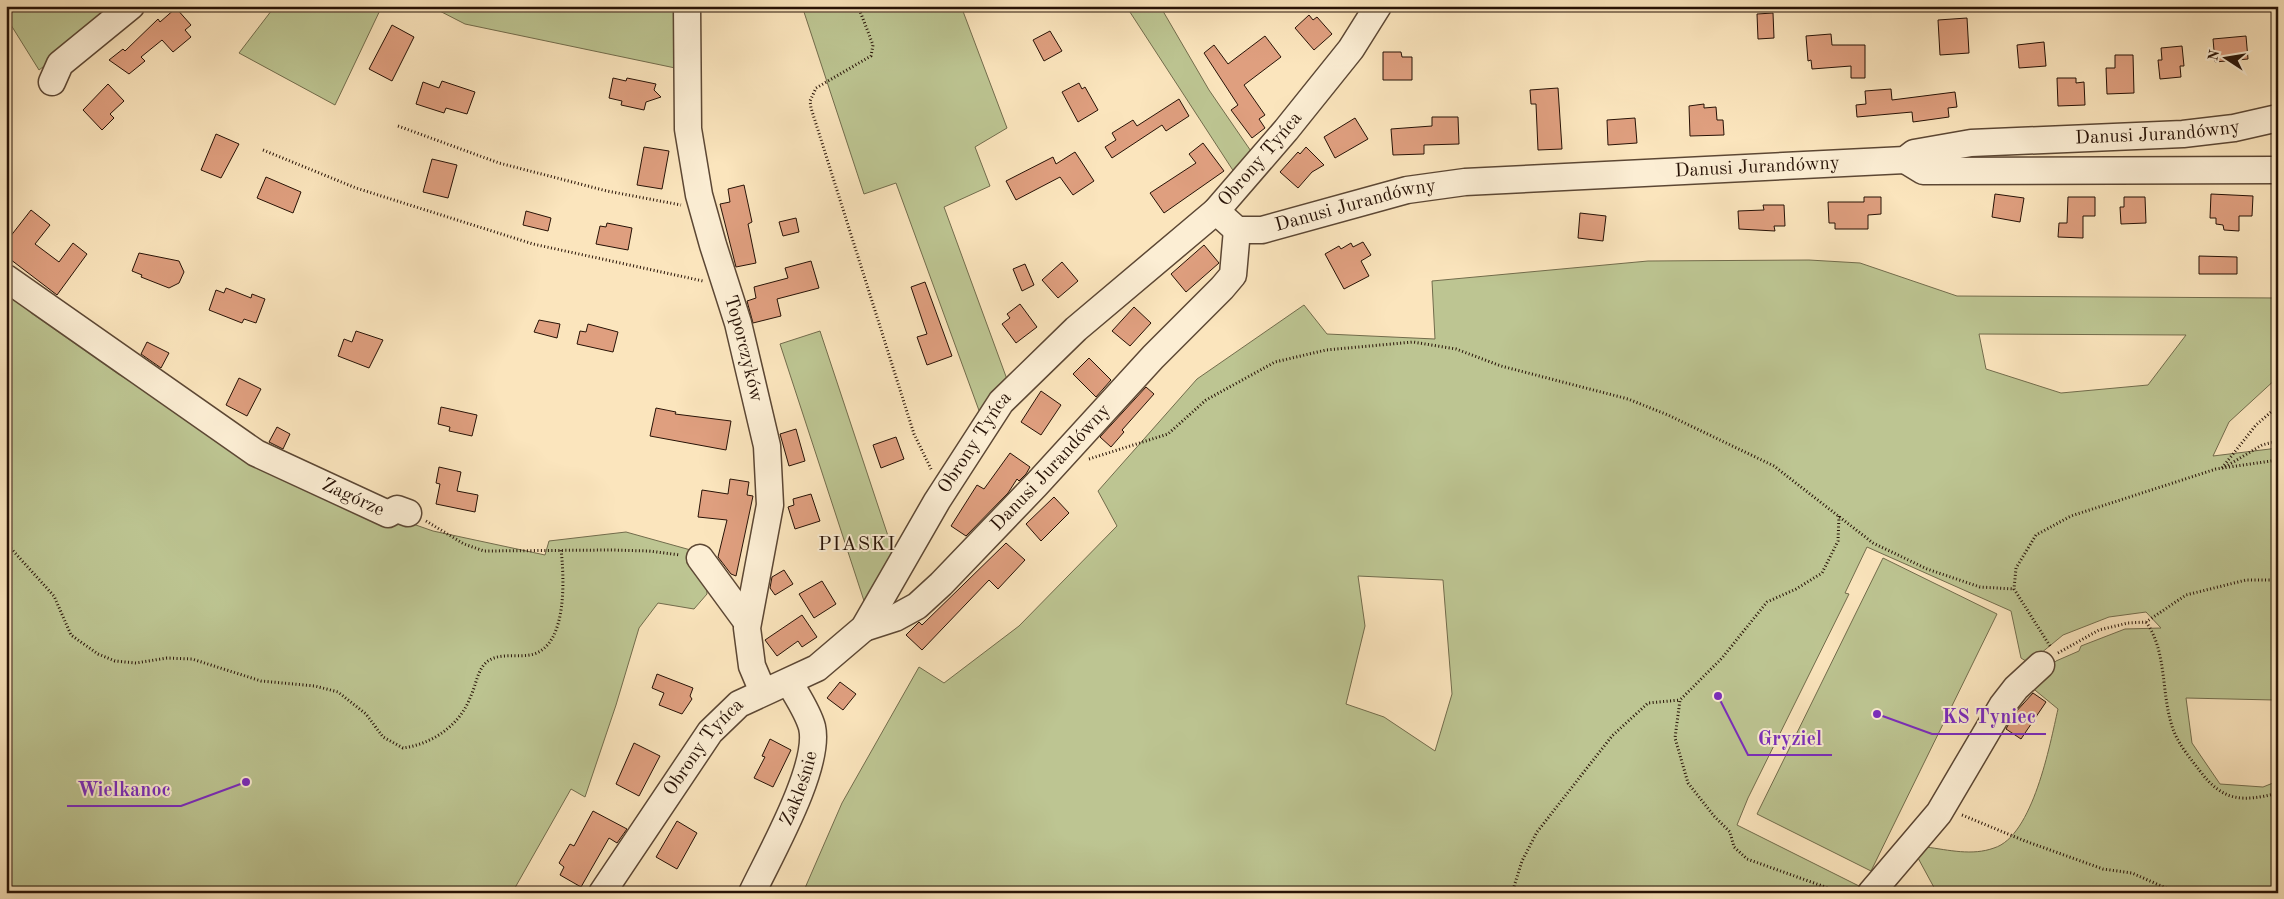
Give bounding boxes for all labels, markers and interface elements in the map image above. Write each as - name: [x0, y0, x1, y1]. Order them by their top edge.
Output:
- north arrow: [2202, 32, 2252, 82]
- text: N: [2206, 49, 2222, 62]
- street label: Obrony Tyńca: [1215, 108, 1306, 210]
- street label: Danusi Jurandówny: [2075, 117, 2242, 148]
- street label: Danusi Jurandówny: [1674, 154, 1840, 181]
- street label: Danusi Jurandówny: [1273, 177, 1437, 235]
- street label: Toporczyków: [720, 293, 766, 404]
- street label: Obrony Tyńca: [935, 387, 1016, 497]
- street label: Danusi Jurandówny: [988, 401, 1114, 535]
- street label: Zagórze: [319, 475, 387, 520]
- district label: PIASKI: [818, 535, 896, 555]
- street label: Obrony Tyńca: [661, 695, 748, 799]
- callout: KS Tyniec: [1932, 699, 2046, 734]
- text: KS Tyniec: [1942, 708, 2036, 728]
- callout: Gryziel: [1748, 720, 1832, 755]
- text: Gryziel: [1758, 730, 1822, 750]
- street label: Zakleśnie: [777, 750, 821, 829]
- callout: Wielkanoc: [67, 771, 181, 806]
- text: Wielkanoc: [77, 781, 171, 801]

